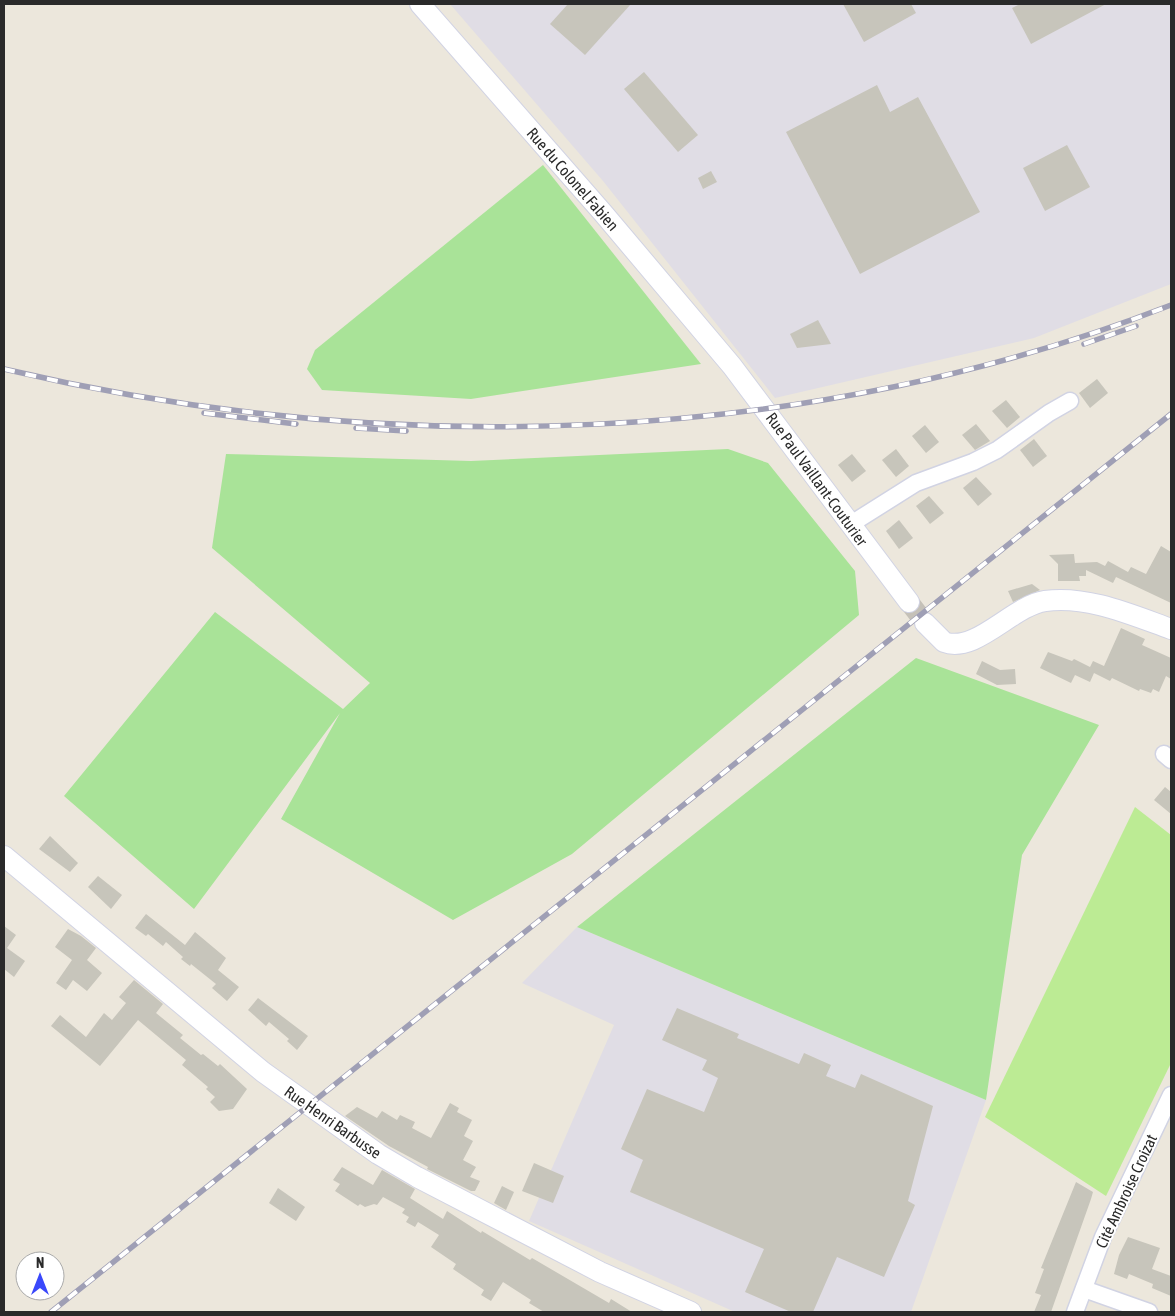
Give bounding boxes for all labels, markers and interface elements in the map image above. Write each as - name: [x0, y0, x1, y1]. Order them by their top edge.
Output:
- street label: Rue du Colonel Fabien: [523, 124, 623, 234]
- street label: Rue Paul Vaillant-Couturier: [763, 409, 872, 549]
- street label: Rue Henri Barbusse: [281, 1082, 385, 1162]
- street label: Cité Ambroise Croizat: [1092, 1131, 1160, 1251]
- north arrow: [15, 1251, 65, 1301]
- text: N: [36, 1255, 44, 1271]

